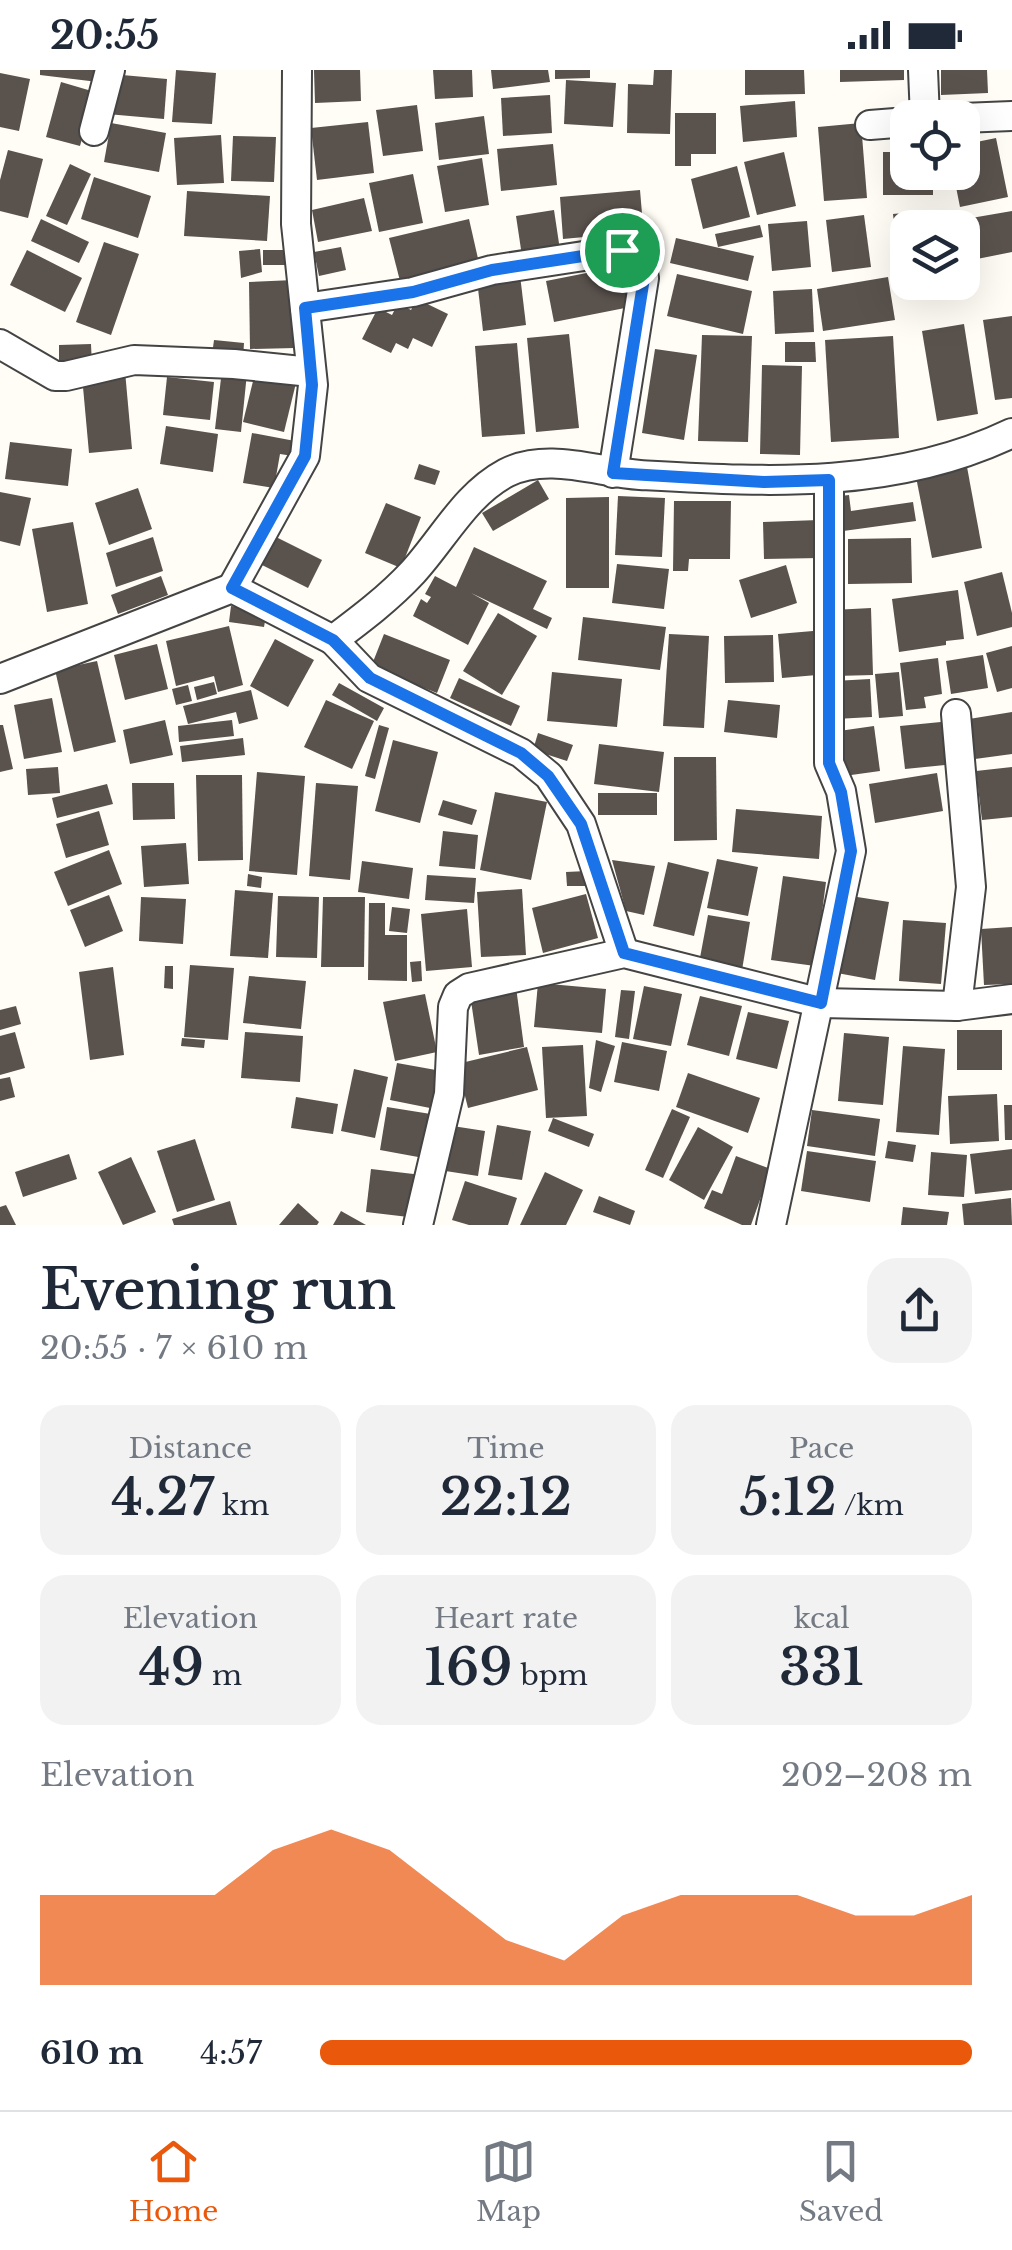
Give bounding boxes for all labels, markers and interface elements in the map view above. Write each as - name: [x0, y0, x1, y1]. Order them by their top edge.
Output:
- text: 20:55: [50, 12, 159, 59]
- map controls: [890, 100, 980, 300]
- button: locate: [890, 100, 980, 190]
- pin: [580, 208, 665, 293]
- button: layers: [890, 210, 980, 300]
- icon: arrive: [595, 223, 650, 278]
- text: Evening run: [40, 1256, 396, 1324]
- button: share: [867, 1258, 972, 1363]
- text: 20:55 · 7 × 610 m: [40, 1328, 308, 1368]
- text: Distance: [129, 1431, 252, 1466]
- text: Time: [467, 1431, 545, 1466]
- text: Pace: [789, 1431, 854, 1466]
- text: 4.27: [111, 1466, 214, 1529]
- text: 22:12: [440, 1466, 572, 1529]
- text: 5:12: [739, 1466, 837, 1529]
- text: km: [214, 1488, 269, 1523]
- text: /km: [837, 1488, 904, 1523]
- text: Elevation: [123, 1601, 258, 1636]
- text: Heart rate: [434, 1601, 578, 1636]
- text: kcal: [794, 1601, 850, 1636]
- text: 49: [139, 1636, 204, 1699]
- text: 169: [424, 1636, 512, 1699]
- text: 331: [779, 1636, 864, 1699]
- text: m: [204, 1658, 242, 1693]
- text: bpm: [512, 1658, 588, 1693]
- text: Elevation: [40, 1755, 194, 1795]
- text: 202–208 m: [781, 1755, 972, 1795]
- text: 610 m: [40, 2033, 144, 2073]
- text: 4:57: [200, 2033, 262, 2073]
- tab: Home: [129, 2134, 218, 2229]
- tab: Map: [476, 2134, 541, 2229]
- tab: Saved: [799, 2134, 883, 2229]

